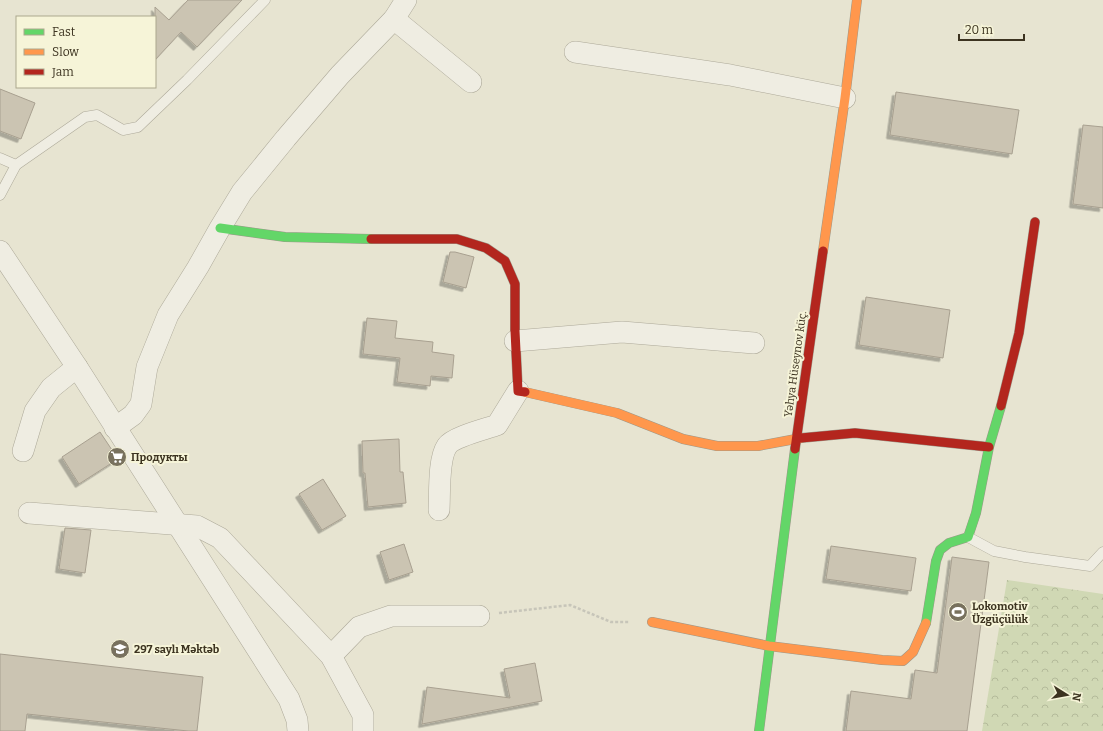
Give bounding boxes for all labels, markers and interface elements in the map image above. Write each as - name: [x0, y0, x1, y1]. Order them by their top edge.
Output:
- legend: [16, 16, 156, 88]
- scale bar: [959, 16, 1024, 42]
- text: 20 m: [965, 23, 994, 37]
- text: Fast: [52, 25, 76, 39]
- text: Slow: [52, 45, 79, 59]
- text: Jam: [51, 65, 74, 79]
- street label: Yəhya Hüseynov küç.: [782, 310, 809, 418]
- supermarket icon: Продукты: [106, 446, 128, 468]
- place label: Продукты: [131, 451, 188, 464]
- place label: Lokomotiv Üzgüçülük: [972, 600, 1029, 626]
- sports icon: Lokomotiv Üzgüçülük: [947, 601, 969, 623]
- school or university icon: 297 saylı Məktəb: [109, 638, 131, 660]
- place label: 297 saylı Məktəb: [134, 643, 220, 656]
- north arrow: [1047, 675, 1087, 715]
- text: N: [1069, 691, 1084, 703]

